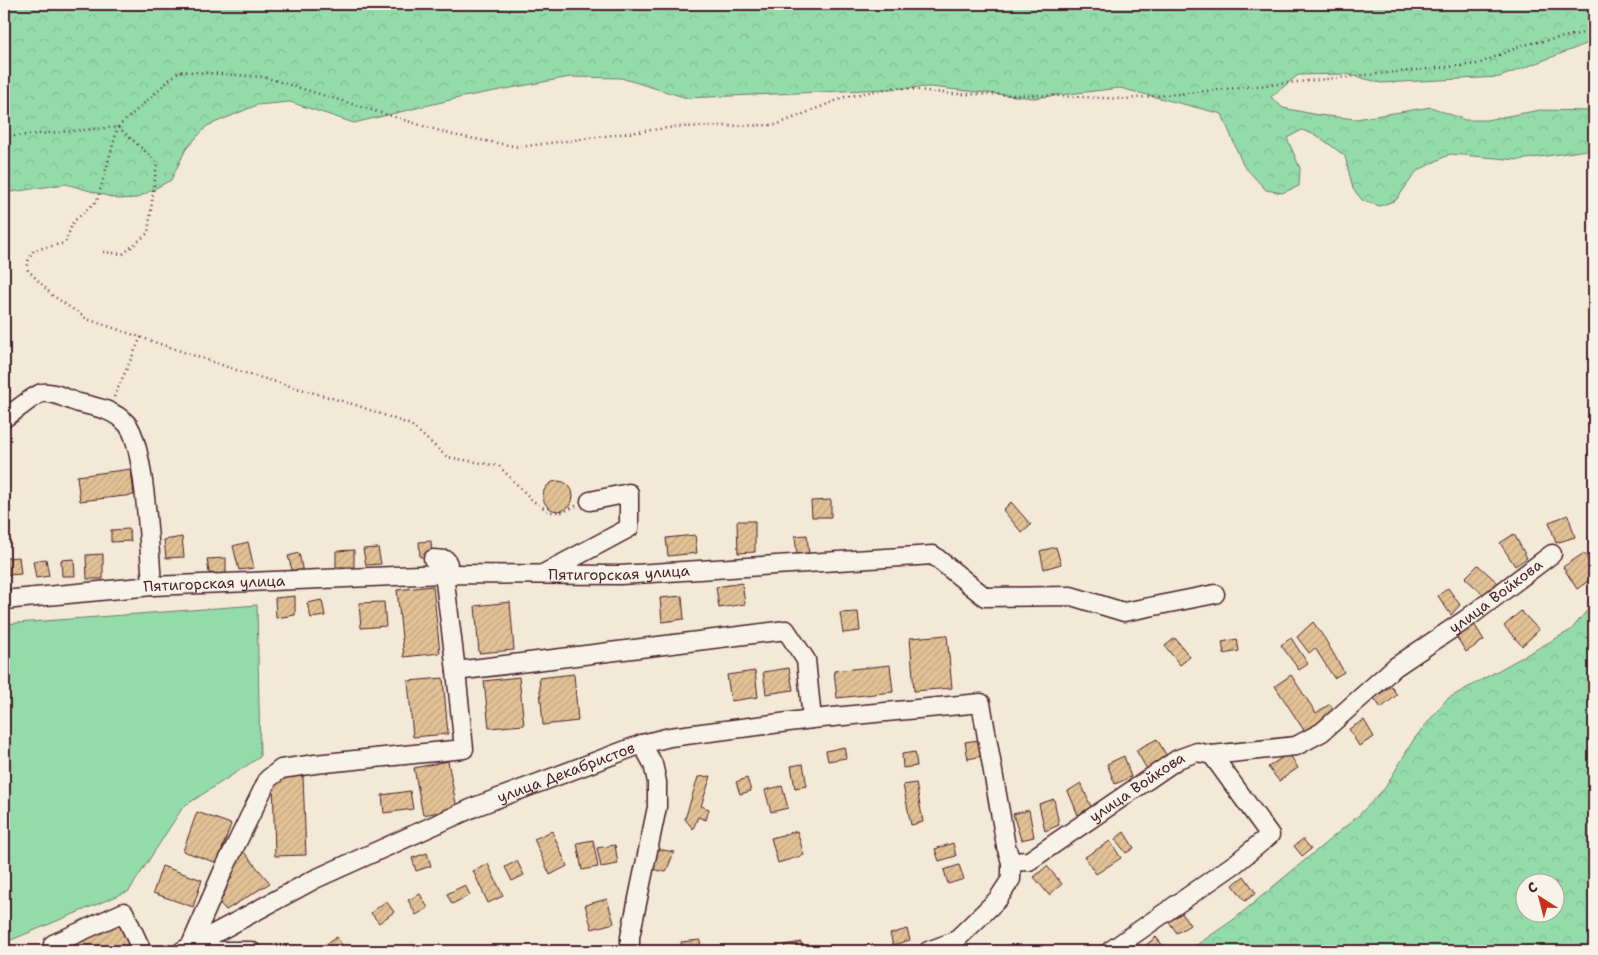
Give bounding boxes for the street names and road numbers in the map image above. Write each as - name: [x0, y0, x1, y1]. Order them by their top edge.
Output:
- street label: улица Войкова: [1445, 554, 1547, 638]
- street label: Пятигорская улица: [548, 561, 691, 585]
- street label: Пятигорская улица: [143, 571, 286, 597]
- street label: улица Декабристов: [494, 738, 638, 808]
- street label: улица Войкова: [1085, 747, 1188, 827]

